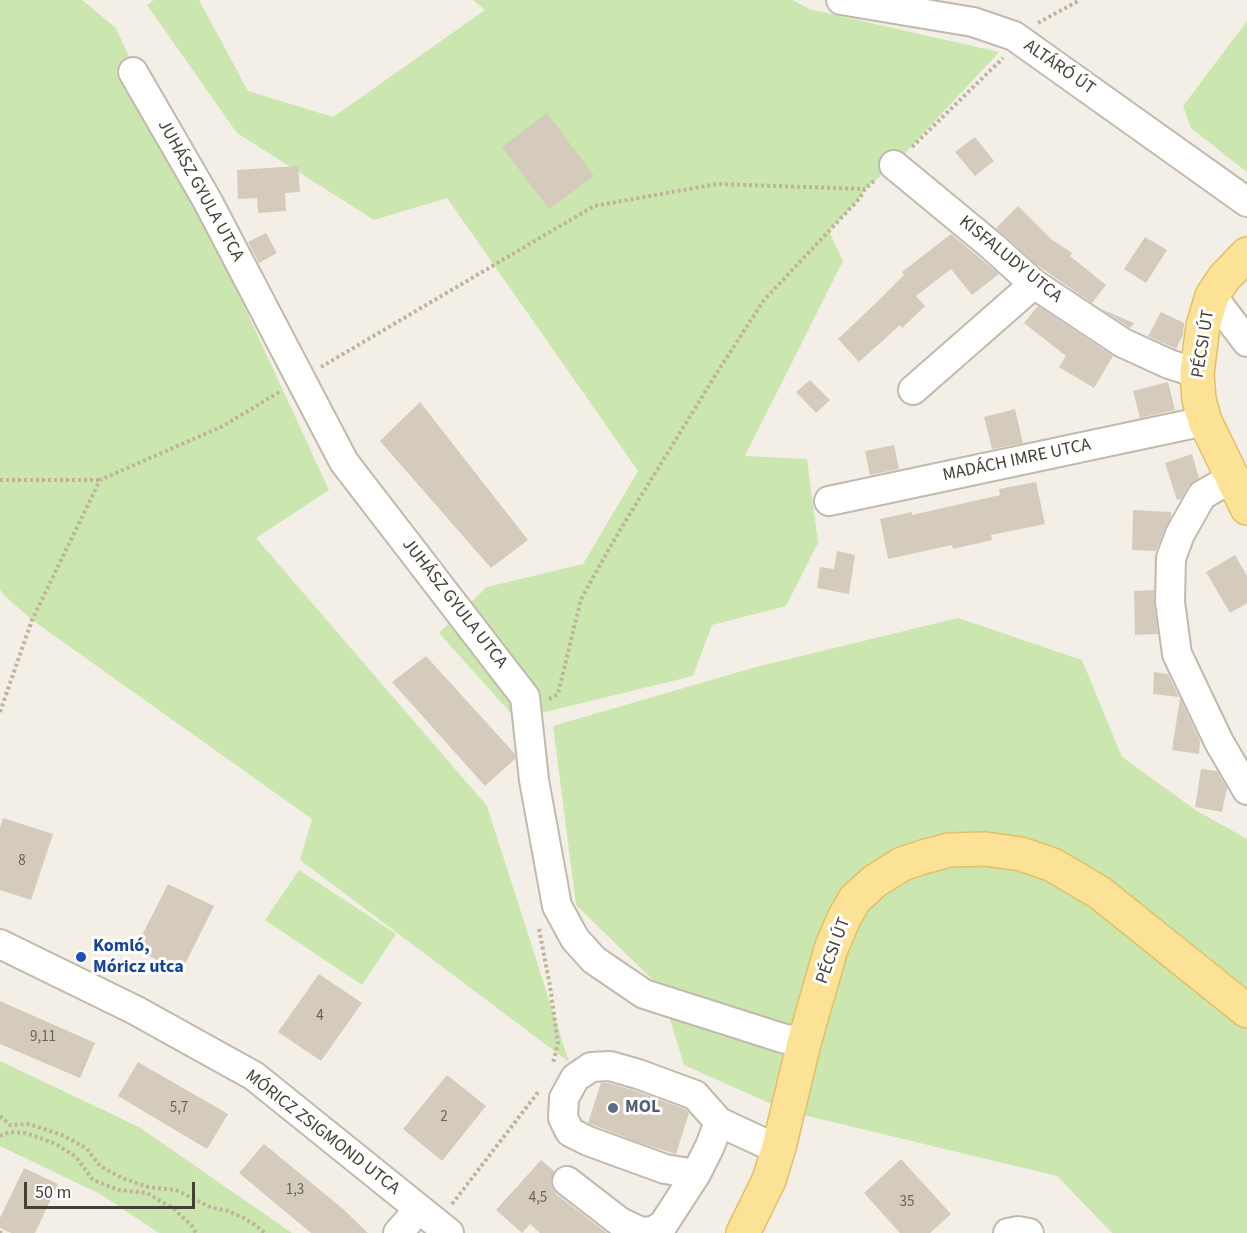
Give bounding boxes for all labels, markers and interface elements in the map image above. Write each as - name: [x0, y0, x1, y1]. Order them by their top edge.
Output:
- street label: ALTÁRÓ ÚT: [1019, 36, 1099, 100]
- street label: JUHÁSZ GYULA UTCA: [152, 116, 248, 266]
- street label: KISFALUDY UTCA: [954, 212, 1066, 308]
- street label: PÉCSI ÚT: [1188, 308, 1220, 380]
- street label: MADÁCH IMRE UTCA: [941, 435, 1093, 487]
- street label: JUHÁSZ GYULA UTCA: [397, 535, 511, 673]
- house number: 8: [18, 853, 26, 871]
- street label: PÉCSI ÚT: [812, 915, 856, 987]
- place label: Komló, Móricz utca: [93, 936, 184, 978]
- marker: Komló, Móricz utca: [74, 950, 88, 964]
- house number: 4: [316, 1008, 324, 1026]
- house number: 9,11: [30, 1029, 56, 1047]
- street label: MÓRICZ ZSIGMOND UTCA: [240, 1066, 404, 1200]
- place label: MOL: [625, 1097, 660, 1119]
- house number: 5,7: [170, 1100, 188, 1118]
- marker: MOL: [606, 1101, 620, 1115]
- house number: 2: [440, 1109, 448, 1127]
- scale bar: [27, 1170, 198, 1208]
- text: 50 m: [35, 1180, 71, 1205]
- house number: 1,3: [286, 1182, 304, 1200]
- house number: 4,5: [529, 1190, 547, 1208]
- house number: 35: [900, 1194, 914, 1212]

